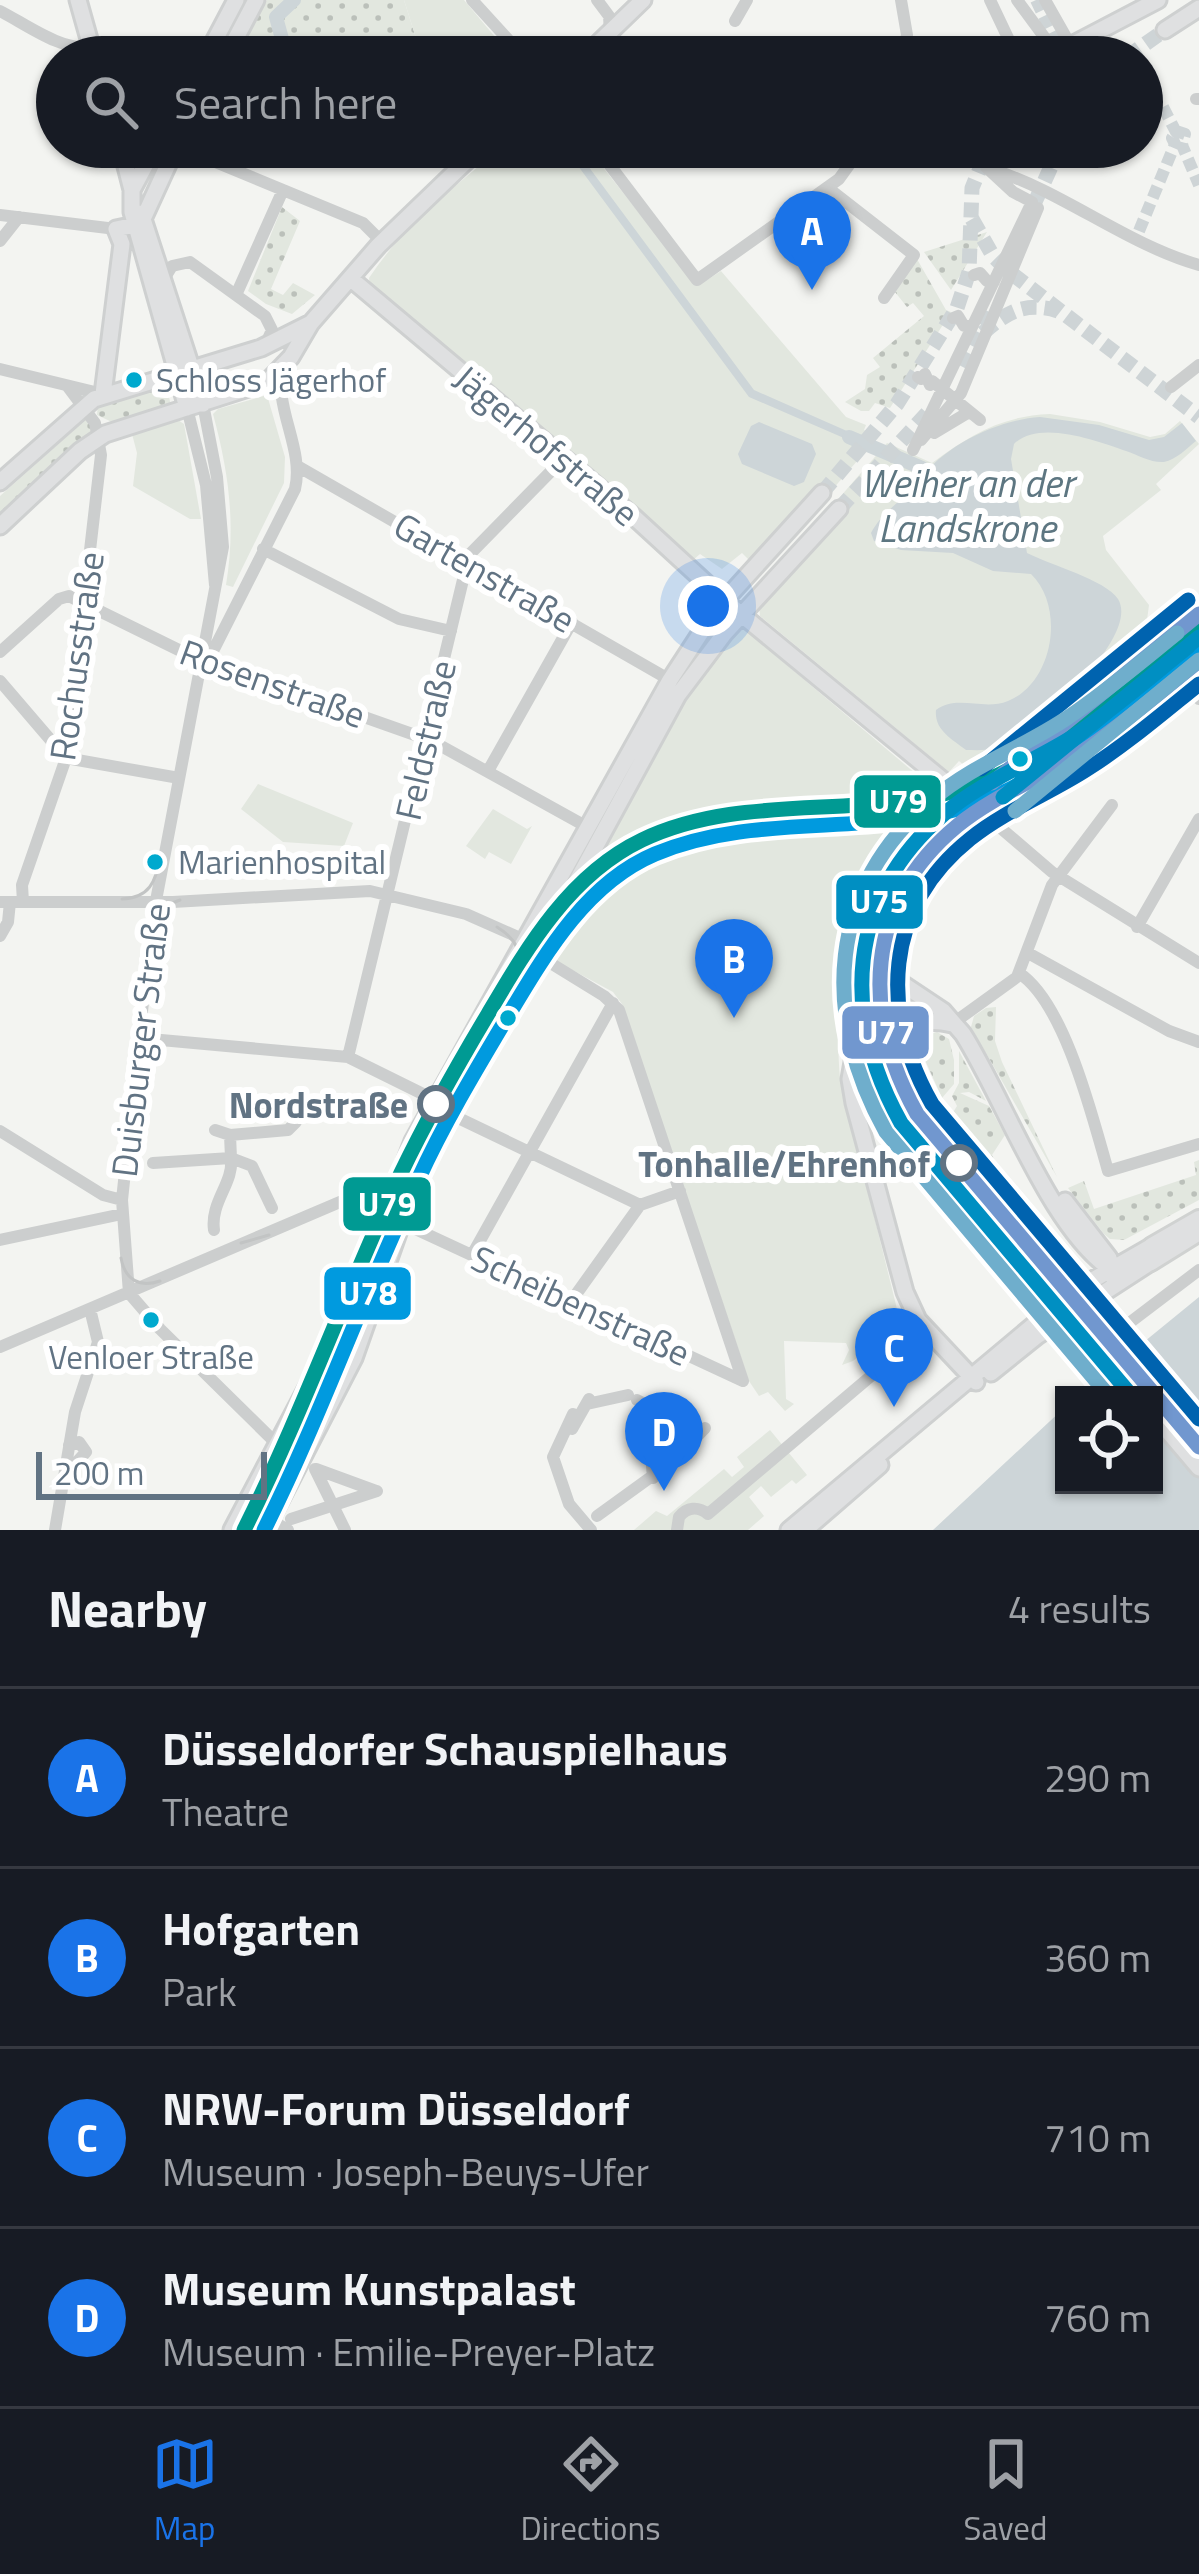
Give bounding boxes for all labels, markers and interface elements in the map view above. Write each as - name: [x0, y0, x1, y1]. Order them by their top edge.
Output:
- search box: [36, 36, 1163, 168]
- text: Search here: [174, 68, 397, 136]
- icon: search: [78, 69, 144, 135]
- pin: A: [773, 191, 851, 290]
- street label: Jägerhofstraße: [443, 351, 651, 539]
- place label: Schloss Jägerhof: [156, 355, 386, 405]
- marker: Schloss Jägerhof: [123, 369, 145, 391]
- water label: Weiher an der Landskrone: [860, 453, 1078, 557]
- street label: Gartenstraße: [384, 498, 586, 646]
- street label: Rochusstraße: [34, 548, 118, 764]
- your location: [678, 576, 738, 636]
- street label: Rosenstraße: [173, 624, 373, 742]
- street label: Feldstraße: [380, 655, 470, 825]
- unlabelled marker: [1009, 748, 1031, 770]
- line badge: U79: [852, 773, 943, 830]
- text: U79: [869, 776, 927, 826]
- place label: Marienhospital: [178, 837, 386, 887]
- marker: Marienhospital: [144, 851, 166, 873]
- line badge: U75: [834, 873, 925, 931]
- text: U75: [850, 876, 908, 926]
- street label: Duisburger Straße: [96, 900, 184, 1180]
- pin: B: [695, 919, 773, 1018]
- line badge: U77: [840, 1004, 931, 1061]
- unlabelled marker: [497, 1007, 519, 1029]
- text: U77: [857, 1007, 915, 1057]
- place label: Nordstraße: [229, 1077, 408, 1132]
- marker: Nordstraße: [419, 1087, 453, 1121]
- place label: Tonhalle/Ehrenhof: [638, 1136, 930, 1191]
- marker: Tonhalle/Ehrenhof: [942, 1146, 976, 1180]
- line badge: U79: [341, 1175, 433, 1233]
- text: U79: [358, 1179, 416, 1229]
- street label: Scheibenstraße: [463, 1230, 699, 1380]
- line badge: U78: [322, 1265, 413, 1322]
- text: U78: [339, 1268, 397, 1318]
- pin: C: [855, 1308, 933, 1407]
- marker: Venloer Straße: [140, 1309, 162, 1331]
- place label: Venloer Straße: [48, 1332, 254, 1382]
- map controls: [1055, 1386, 1163, 1494]
- button: locate: [1055, 1386, 1163, 1494]
- pin: D: [625, 1392, 703, 1491]
- scale bar: [36, 1446, 267, 1499]
- text: 200 m: [54, 1448, 144, 1498]
- text: Nearby: [48, 1569, 207, 1647]
- text: 4 results: [1008, 1579, 1151, 1638]
- text: Düsseldorfer Schauspielhaus: [162, 1714, 728, 1782]
- text: A: [75, 1748, 99, 1807]
- text: 290 m: [1044, 1748, 1151, 1807]
- text: Theatre: [162, 1782, 289, 1841]
- text: Hofgarten: [162, 1894, 360, 1962]
- text: B: [75, 1928, 99, 1987]
- text: 360 m: [1044, 1928, 1151, 1987]
- text: Park: [162, 1962, 237, 2021]
- text: NRW-Forum Düsseldorf: [162, 2074, 630, 2142]
- text: C: [76, 2108, 98, 2167]
- text: 710 m: [1044, 2108, 1151, 2167]
- text: Museum · Joseph-Beuys-Ufer: [162, 2142, 649, 2201]
- text: Museum Kunstpalast: [162, 2254, 576, 2322]
- text: D: [75, 2288, 99, 2347]
- text: 760 m: [1044, 2288, 1151, 2347]
- text: Museum · Emilie-Preyer-Platz: [162, 2322, 655, 2381]
- tab: Map: [152, 2431, 218, 2553]
- tab: Directions: [521, 2431, 661, 2553]
- tab: Saved: [964, 2431, 1047, 2553]

